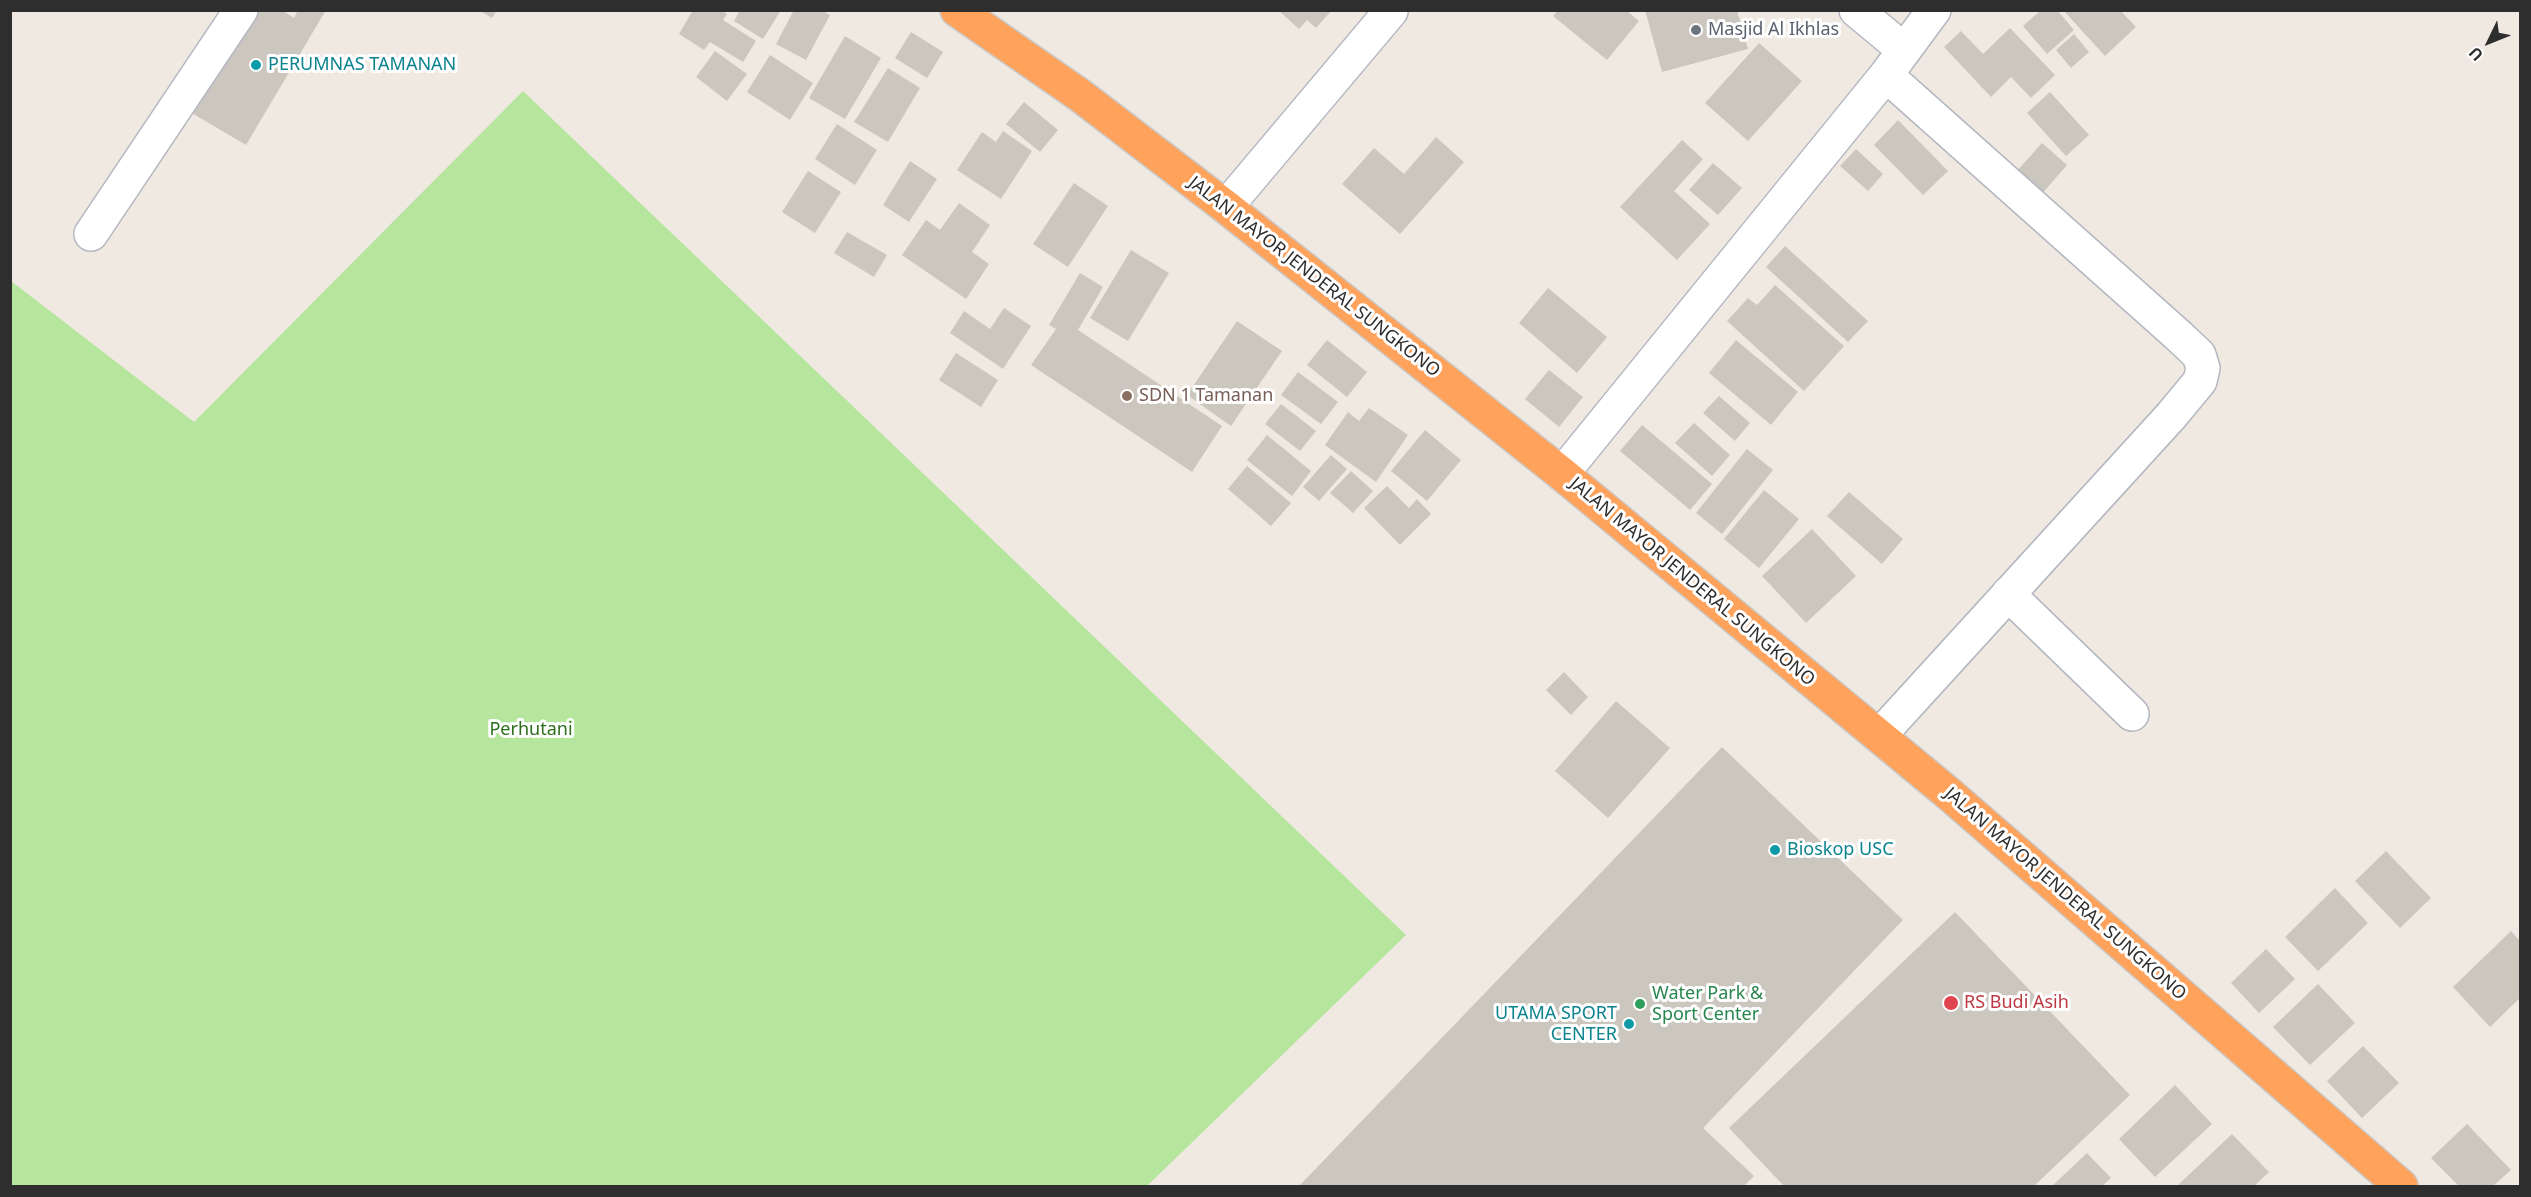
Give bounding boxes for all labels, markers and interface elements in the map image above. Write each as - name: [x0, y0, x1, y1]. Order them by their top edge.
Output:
- north arrow: [2459, 12, 2519, 72]
- place label: Masjid Al Ikhlas: [1708, 19, 1839, 41]
- marker: Masjid Al Ikhlas: [1689, 23, 1703, 37]
- text: U: [2464, 42, 2488, 66]
- place label: PERUMNAS TAMANAN: [268, 54, 456, 76]
- marker: PERUMNAS TAMANAN: [249, 58, 263, 72]
- street label: JALAN MAYOR JENDERAL SUNGKONO: [1184, 172, 1444, 382]
- place label: SDN 1 Tamanan: [1139, 385, 1273, 407]
- marker: SDN 1 Tamanan: [1120, 389, 1134, 403]
- street label: JALAN MAYOR JENDERAL SUNGKONO: [1565, 473, 1819, 691]
- park label: Perhutani: [489, 719, 573, 741]
- street label: JALAN MAYOR JENDERAL SUNGKONO: [1940, 783, 2190, 1005]
- place label: Bioskop USC: [1787, 839, 1894, 861]
- marker: Bioskop USC: [1768, 843, 1782, 857]
- place label: Water Park & Sport Center: [1652, 983, 1763, 1026]
- place label: RS Budi Asih: [1964, 992, 2069, 1014]
- marker: RS Budi Asih: [1942, 994, 1960, 1012]
- marker: Water Park & Sport Center: [1633, 997, 1647, 1011]
- place label: UTAMA SPORT CENTER: [1495, 1003, 1617, 1046]
- marker: UTAMA SPORT CENTER: [1622, 1017, 1636, 1031]

